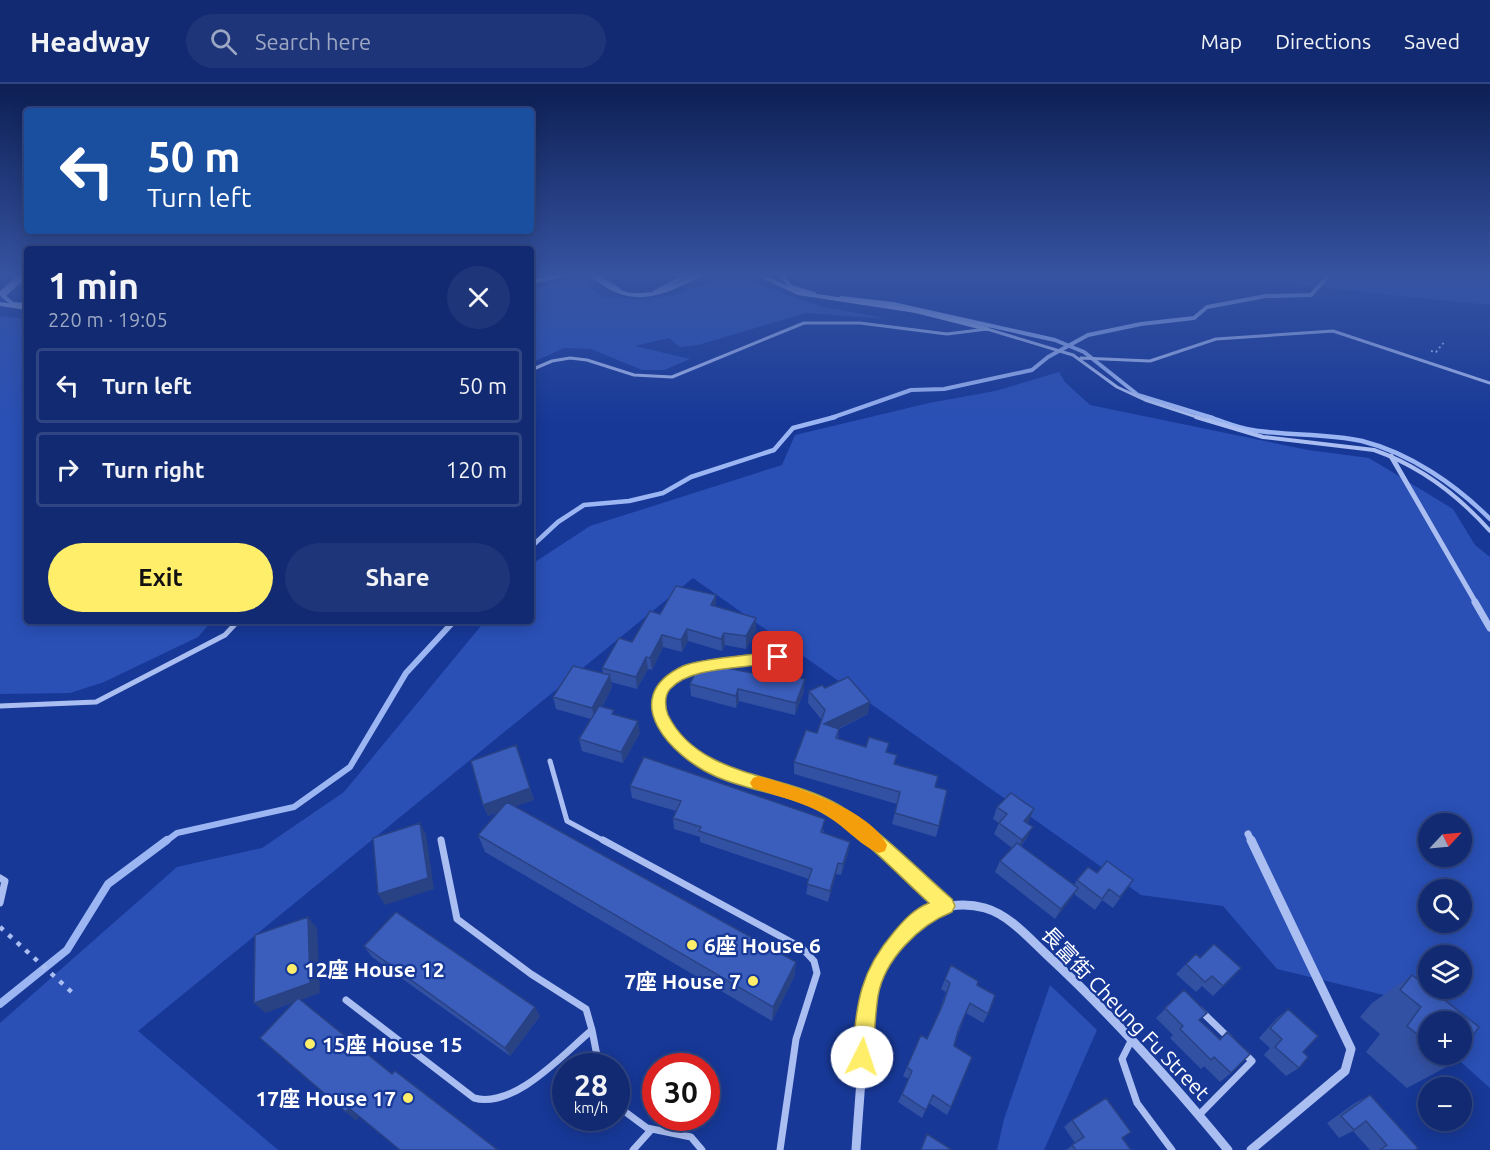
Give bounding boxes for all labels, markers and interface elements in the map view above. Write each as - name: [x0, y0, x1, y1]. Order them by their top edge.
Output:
- search box: [186, 14, 606, 68]
- icon: search: [207, 25, 240, 58]
- text: Headway: [30, 26, 150, 57]
- text: Search here: [255, 29, 371, 54]
- text: Map: [1201, 29, 1242, 53]
- text: Directions: [1275, 29, 1371, 53]
- text: Saved: [1404, 29, 1460, 53]
- icon: left: [48, 132, 126, 210]
- text: 50 m: [147, 133, 241, 180]
- text: Turn left: [147, 182, 251, 212]
- text: 1 min: [48, 265, 139, 306]
- button: close: [447, 266, 510, 329]
- text: 220 m · 19:05: [48, 308, 168, 331]
- icon: left: [51, 369, 84, 402]
- text: Turn left: [102, 373, 192, 398]
- text: 50 m: [458, 373, 507, 398]
- icon: right: [51, 453, 84, 486]
- text: Turn right: [102, 457, 204, 482]
- text: 120 m: [446, 457, 507, 482]
- button: Exit: [48, 543, 273, 612]
- button: Share: [285, 543, 510, 612]
- pin: [752, 631, 803, 682]
- icon: arrive: [761, 640, 794, 673]
- north arrow: [1418, 813, 1472, 867]
- map controls: [1418, 813, 1472, 1131]
- button: search: [1418, 879, 1472, 933]
- street label: 長富街 Cheung Fu Street: [1037, 921, 1215, 1105]
- place label: 6座 House 6: [704, 933, 821, 957]
- marker: 6座 House 6: [685, 938, 699, 952]
- button: layers: [1418, 945, 1472, 999]
- place label: 12座 House 12: [304, 957, 445, 981]
- marker: 12座 House 12: [285, 962, 299, 976]
- place label: 7座 House 7: [624, 969, 741, 993]
- marker: 7座 House 7: [746, 974, 760, 988]
- button: +: [1418, 1011, 1472, 1065]
- position arrow: [830, 1025, 894, 1089]
- place label: 15座 House 15: [322, 1032, 463, 1056]
- marker: 15座 House 15: [303, 1037, 317, 1051]
- speed limit sign: 30: [642, 1053, 720, 1131]
- text: 28: [574, 1068, 608, 1102]
- button: −: [1418, 1077, 1472, 1131]
- place label: 17座 House 17: [256, 1086, 396, 1110]
- marker: 17座 House 17: [401, 1091, 415, 1105]
- text: km/h: [574, 1099, 608, 1116]

